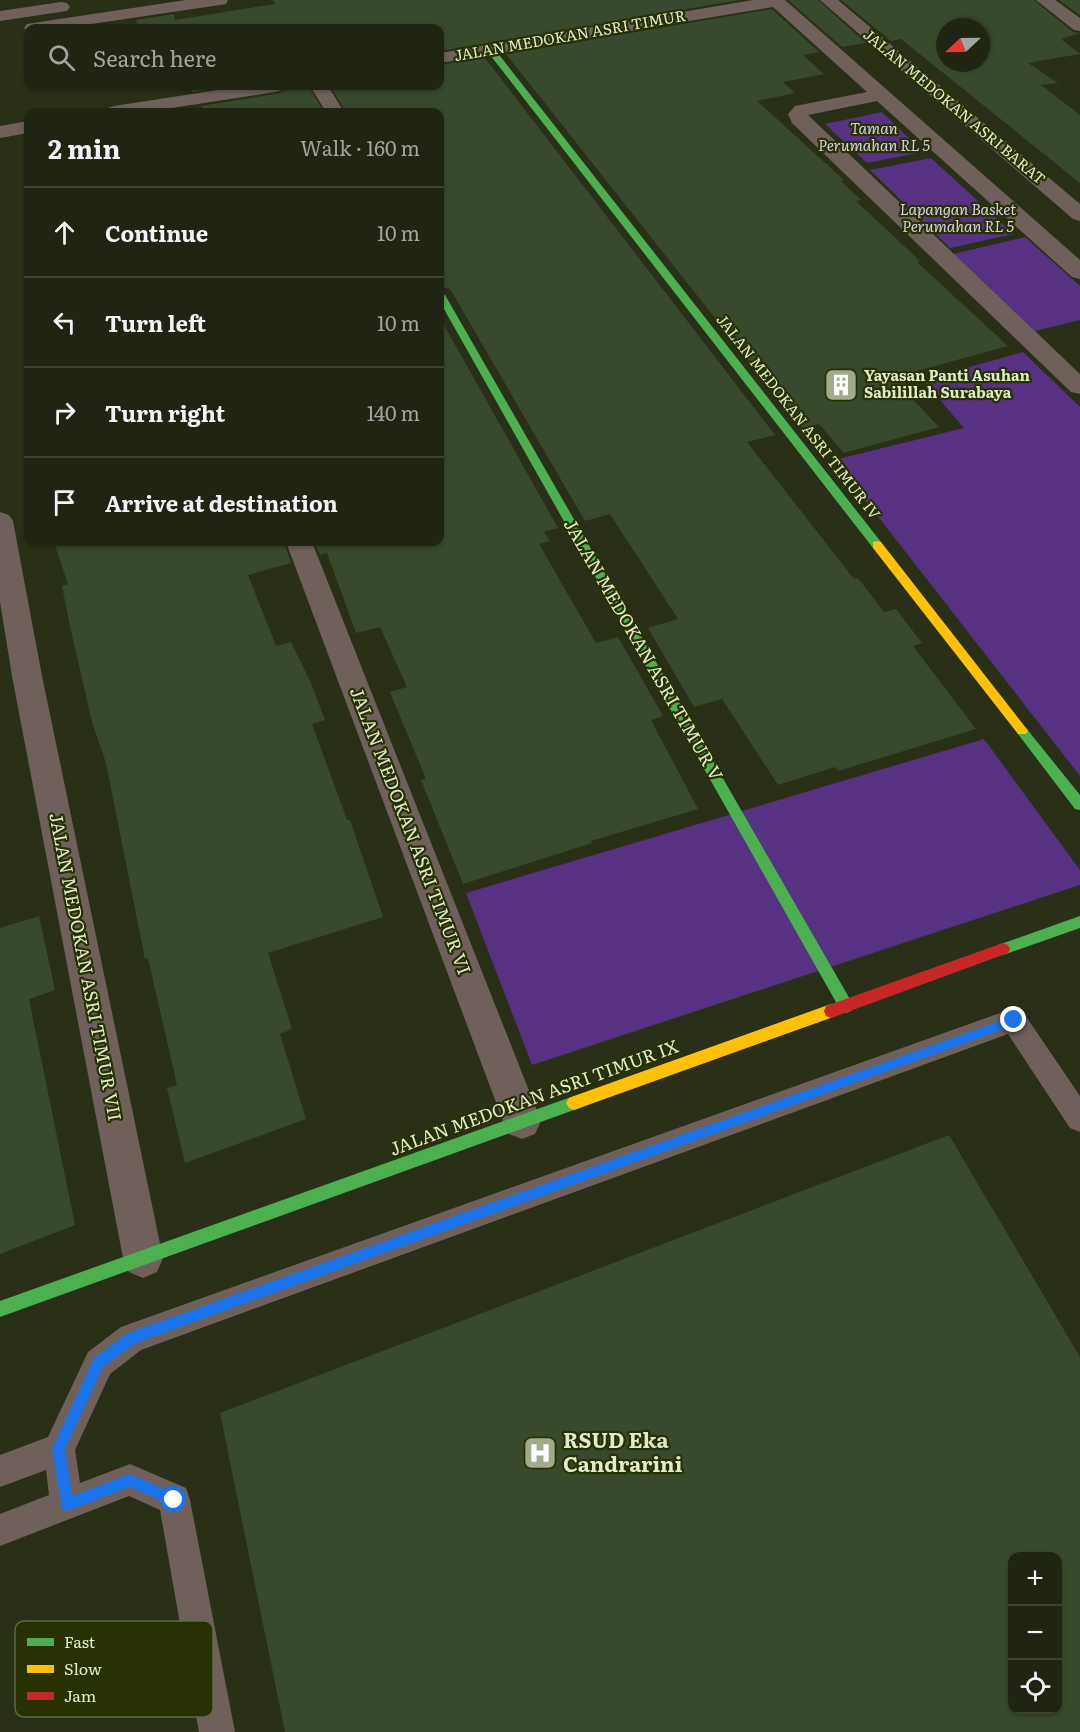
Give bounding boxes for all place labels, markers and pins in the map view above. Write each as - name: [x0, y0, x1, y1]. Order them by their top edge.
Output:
- place label: Yayasan Panti Asuhan Sabilillah Surabaya: [864, 363, 1030, 403]
- building icon: Yayasan Panti Asuhan Sabilillah Surabaya: [823, 367, 859, 403]
- place label: RSUD Eka Candrarini: [563, 1423, 683, 1478]
- hospital icon: RSUD Eka Candrarini: [522, 1435, 558, 1471]

